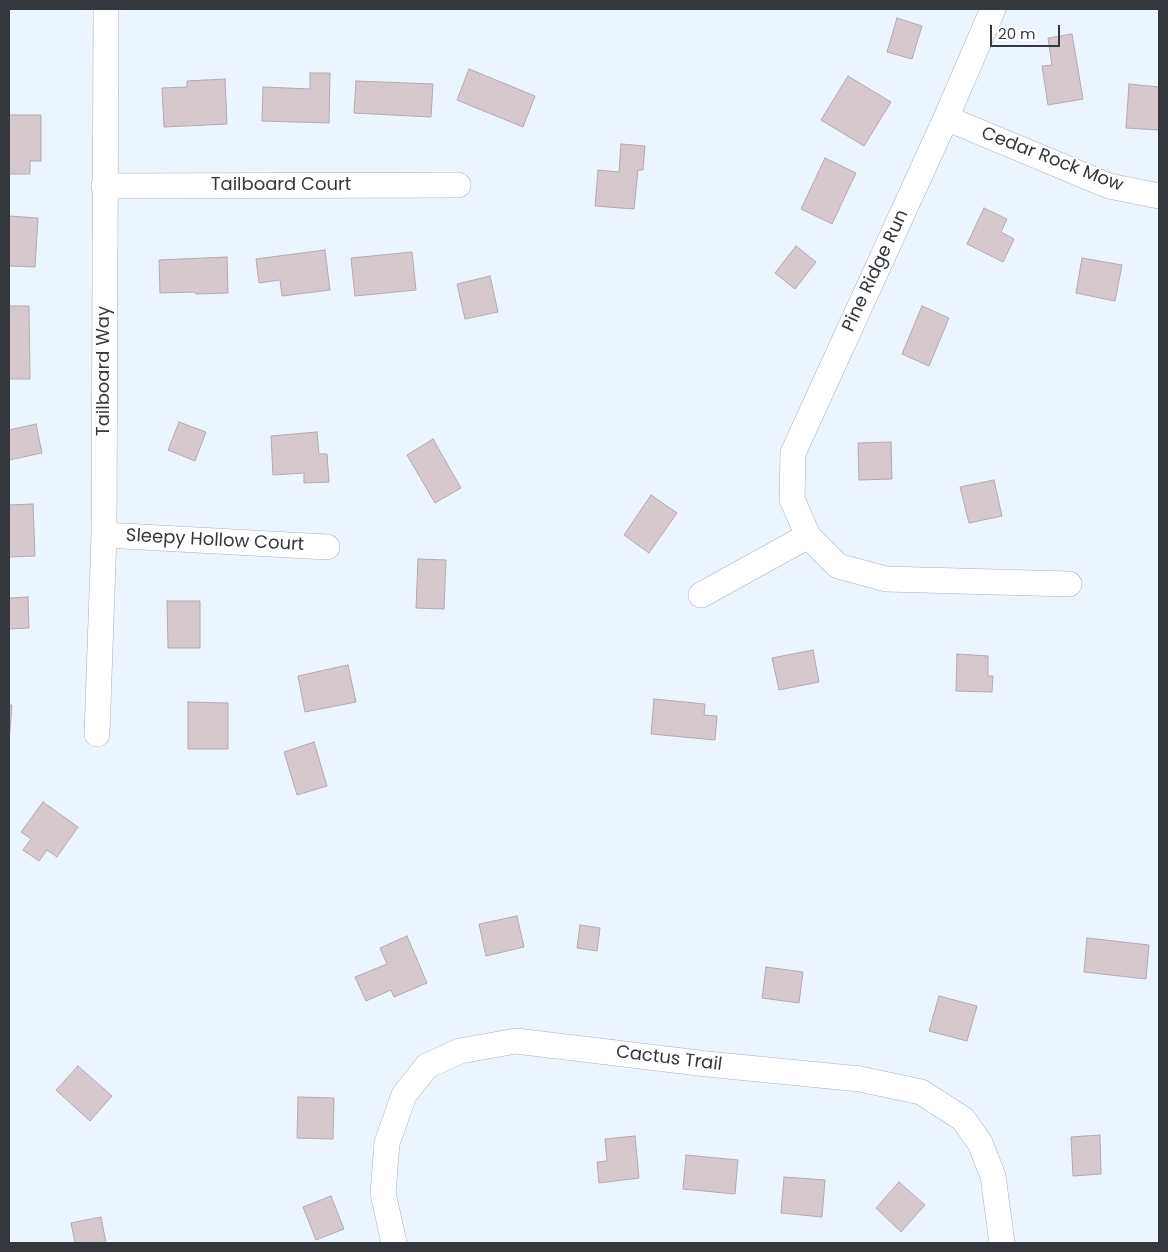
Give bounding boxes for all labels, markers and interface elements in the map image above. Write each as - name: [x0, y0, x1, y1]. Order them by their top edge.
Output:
- scale bar: [993, 15, 1063, 47]
- text: 20 m: [998, 23, 1036, 44]
- street label: Cedar Rock Mow: [978, 123, 1126, 197]
- street label: Tailboard Court: [211, 174, 351, 196]
- street label: Pine Ridge Run: [838, 207, 914, 335]
- street label: Tailboard Way: [93, 306, 115, 436]
- street label: Sleepy Hollow Court: [125, 526, 305, 556]
- street label: Cactus Trail: [615, 1042, 723, 1076]

